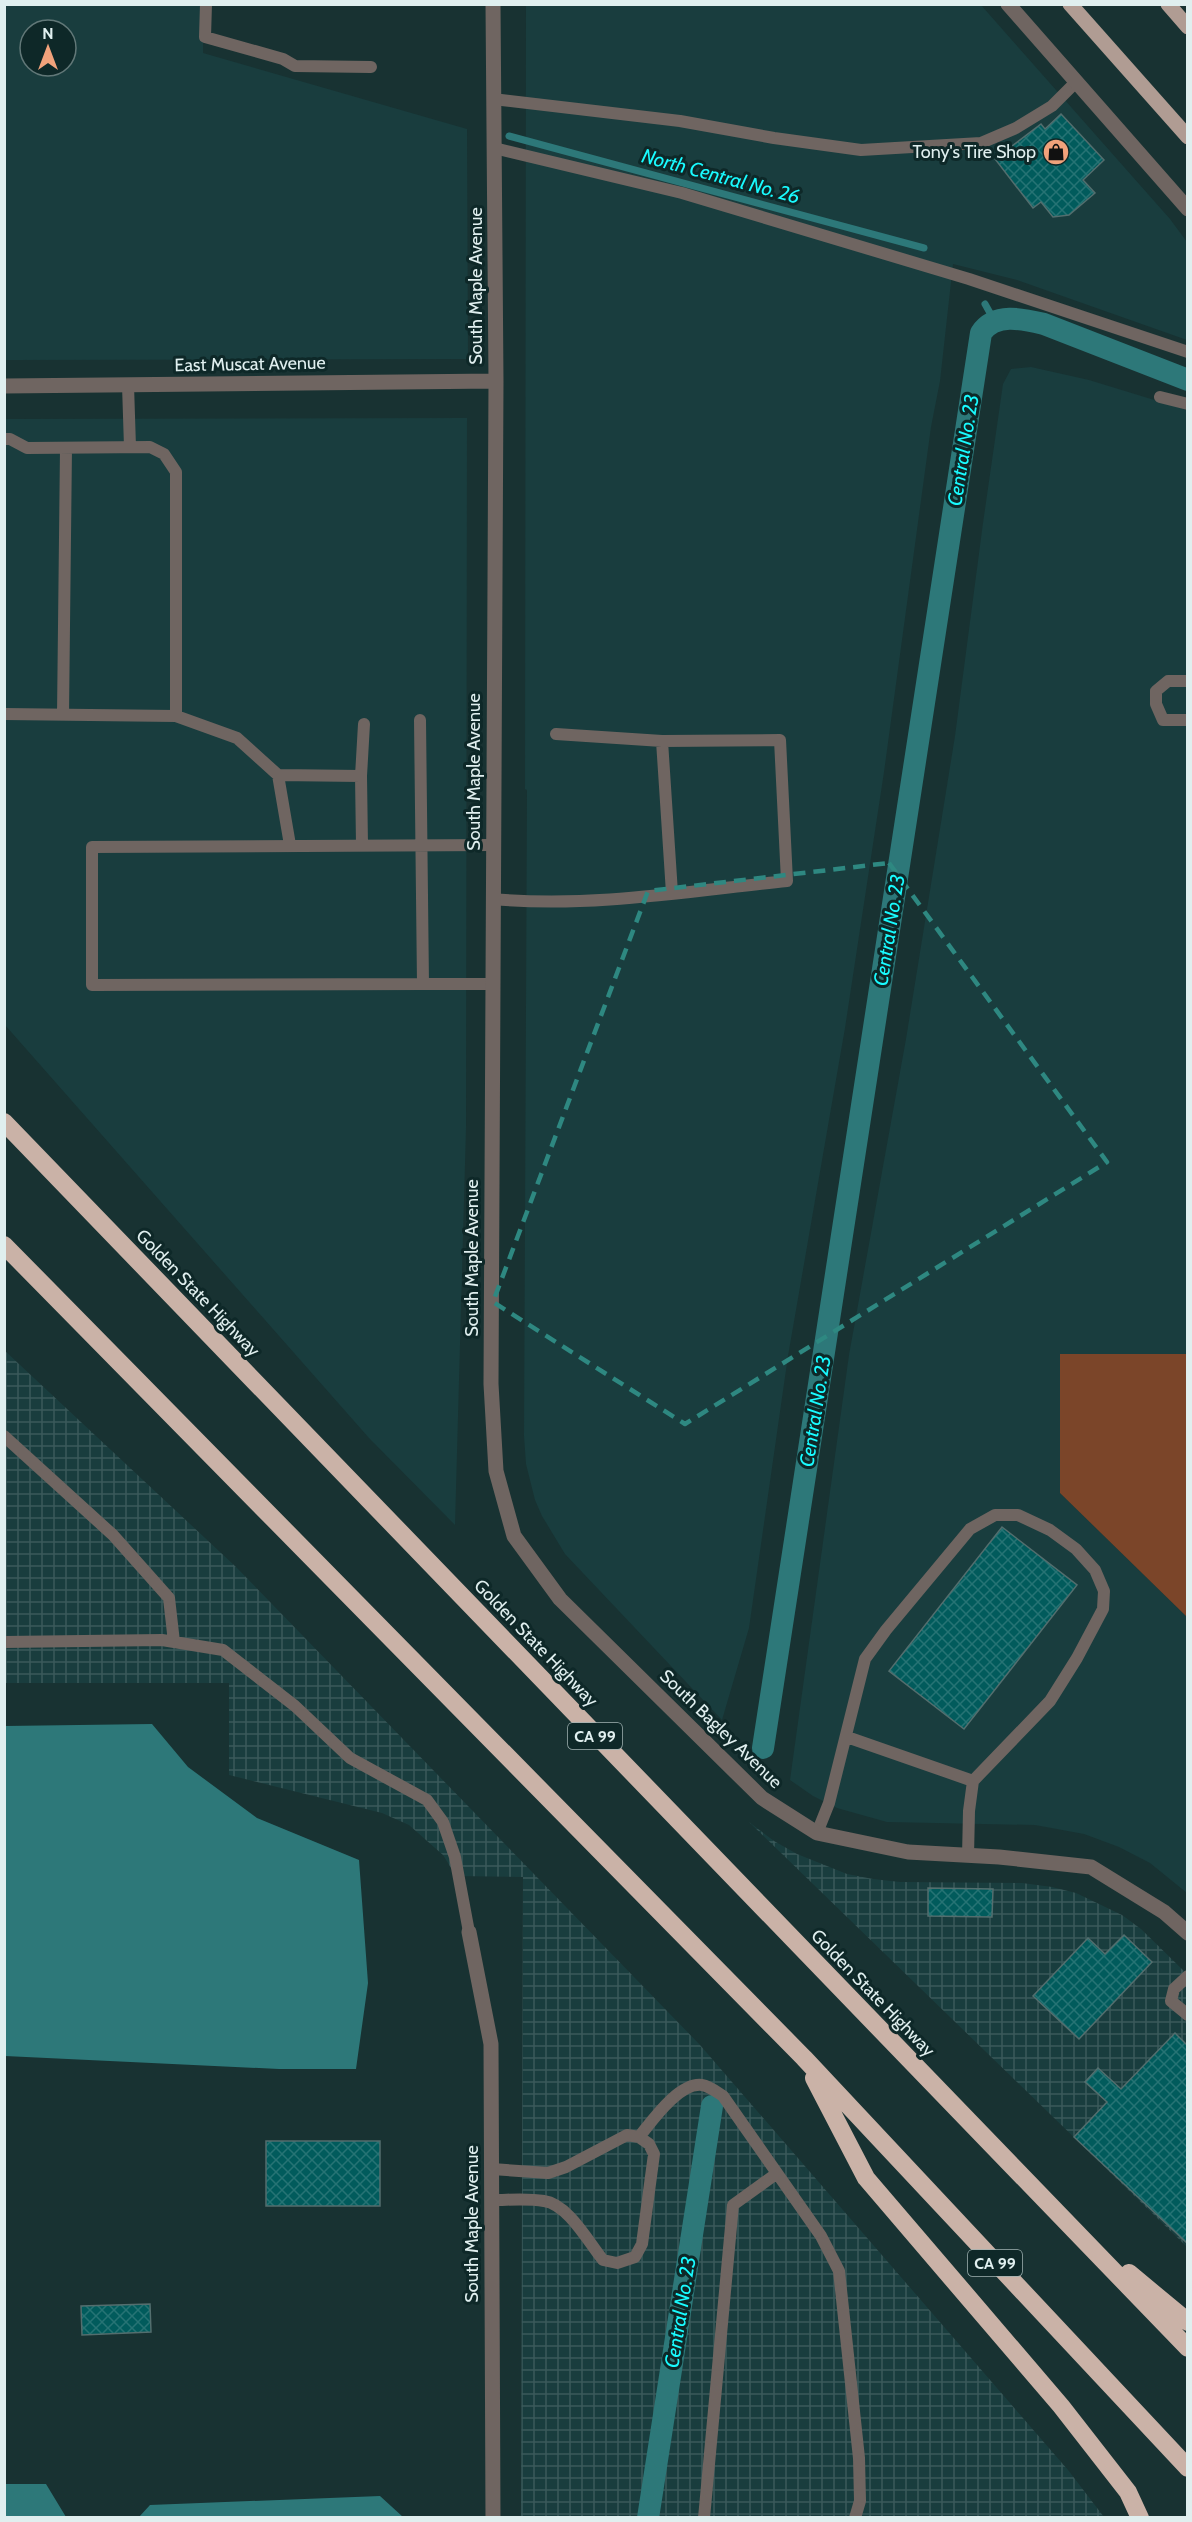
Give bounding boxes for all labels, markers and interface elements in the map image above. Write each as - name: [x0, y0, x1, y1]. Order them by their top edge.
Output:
- north arrow: [18, 18, 78, 78]
- text: N: [42, 24, 54, 43]
- shop icon: Tony's Tire Shop: [1041, 137, 1071, 167]
- place label: Tony's Tire Shop: [913, 141, 1036, 163]
- water label: North Central No. 26: [639, 143, 803, 209]
- street label: South Maple Avenue: [465, 207, 487, 365]
- street label: East Muscat Avenue: [174, 352, 326, 376]
- water label: Central No. 23: [942, 392, 984, 508]
- street label: South Maple Avenue: [463, 693, 485, 851]
- water label: Central No. 23: [868, 872, 910, 988]
- street label: South Maple Avenue: [461, 1179, 483, 1337]
- street label: Golden State Highway: [131, 1225, 265, 1361]
- water label: Central No. 23: [794, 1353, 836, 1469]
- street label: Golden State Highway: [469, 1575, 603, 1711]
- street label: South Bagley Avenue: [655, 1665, 787, 1793]
- road number: CA 99: [568, 1723, 622, 1749]
- street label: Golden State Highway: [806, 1925, 940, 2061]
- street label: South Maple Avenue: [461, 2145, 483, 2303]
- road number: CA 99: [968, 2250, 1022, 2276]
- water label: Central No. 23: [659, 2254, 701, 2370]

